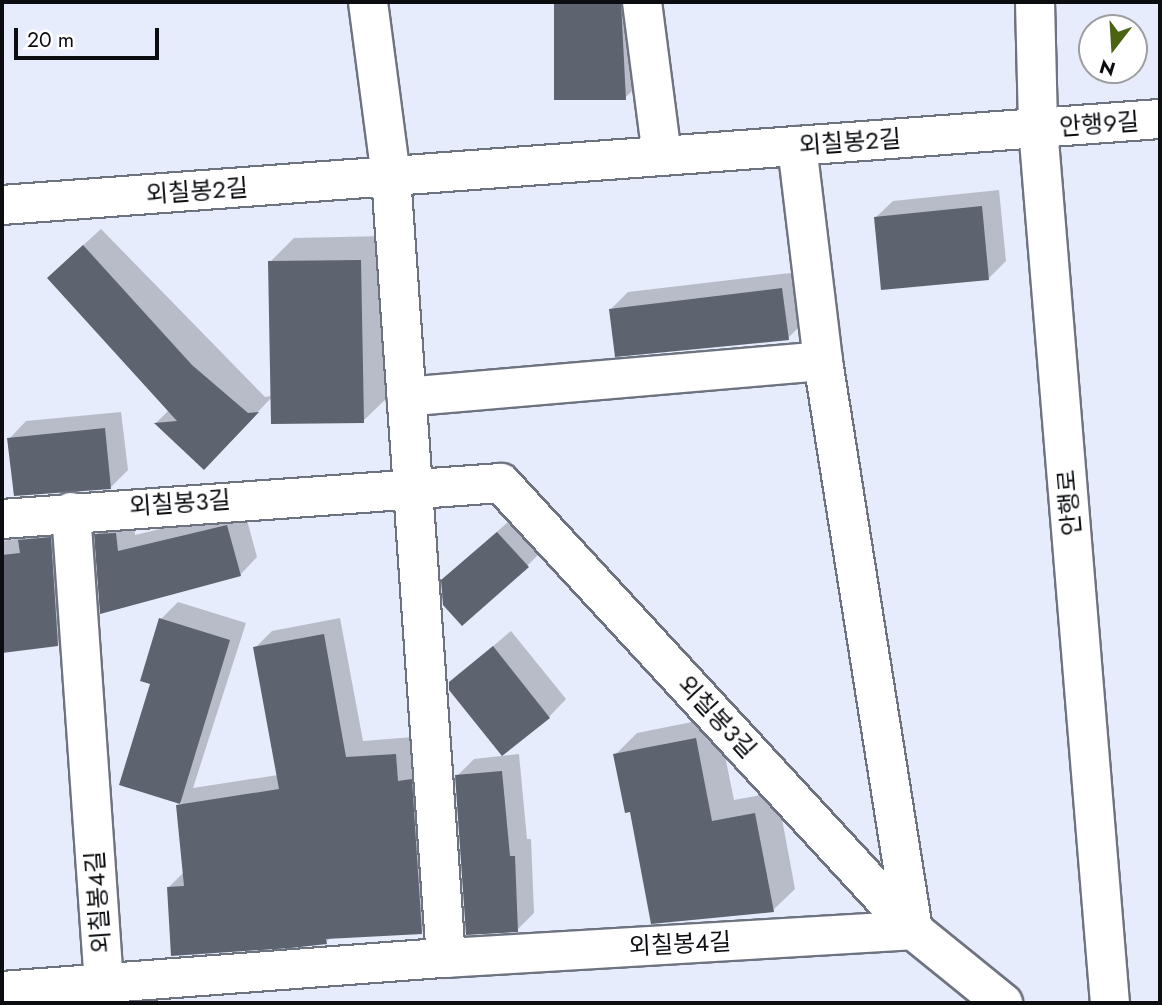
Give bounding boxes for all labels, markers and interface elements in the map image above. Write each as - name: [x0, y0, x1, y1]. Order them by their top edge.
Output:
- scale bar: [18, 14, 163, 58]
- north arrow: [1078, 14, 1148, 84]
- text: 20 m: [27, 25, 74, 55]
- text: N: [1096, 53, 1118, 83]
- street label: 안행9길: [1058, 107, 1140, 141]
- street label: 외칠봉2길: [798, 124, 902, 160]
- street label: 외칠봉2길: [145, 173, 249, 209]
- street label: 안행로: [1052, 469, 1086, 537]
- street label: 외칠봉3길: [128, 485, 232, 521]
- street label: 외칠봉3길: [672, 670, 762, 764]
- street label: 외칠봉4길: [80, 850, 116, 954]
- street label: 외칠봉4길: [628, 927, 732, 961]

